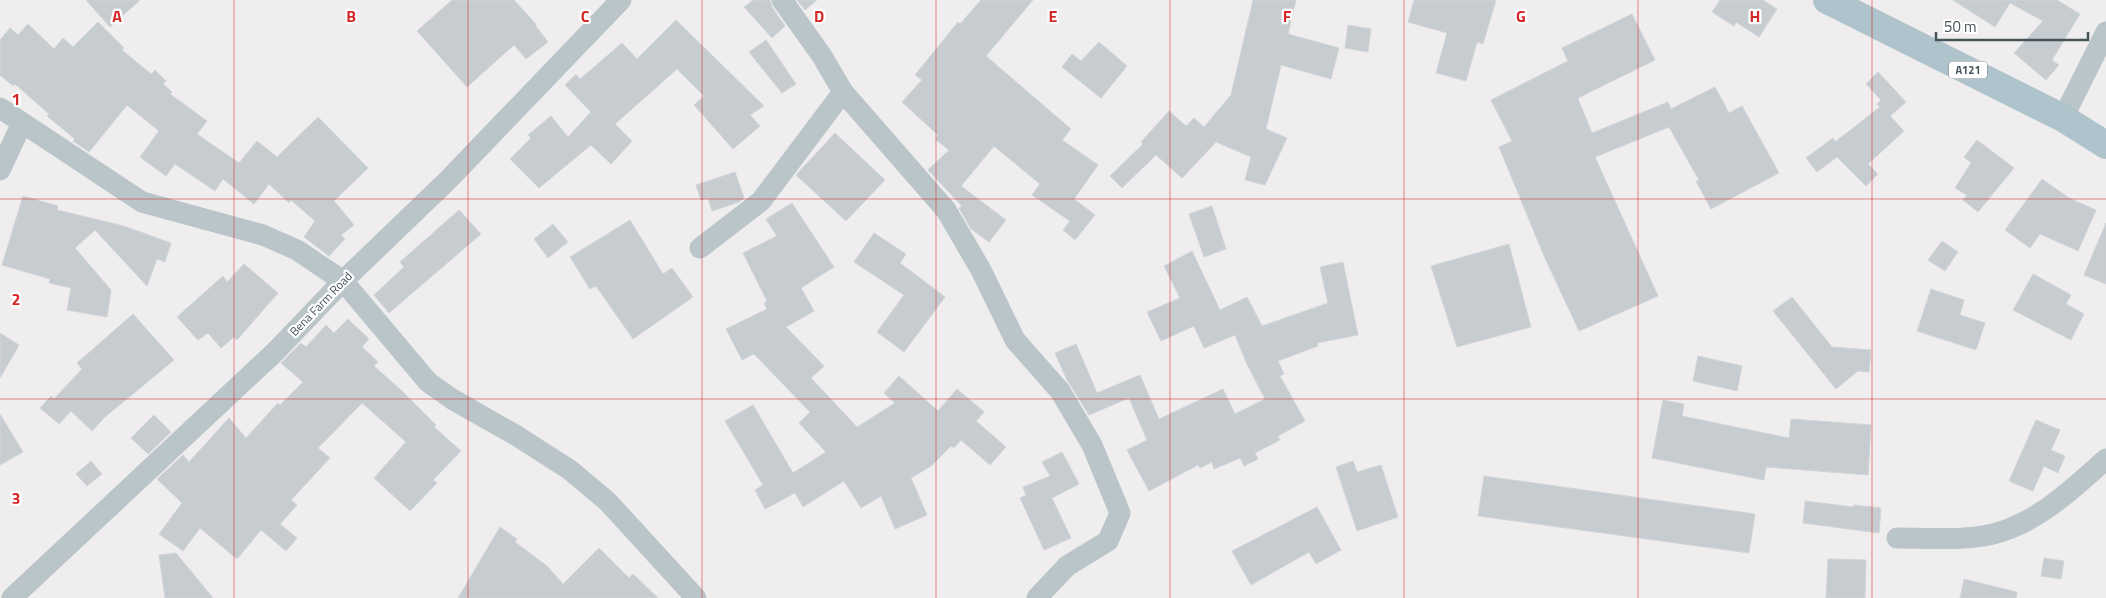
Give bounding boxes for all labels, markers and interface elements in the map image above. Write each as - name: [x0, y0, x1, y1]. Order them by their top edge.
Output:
- text: A: [112, 4, 122, 28]
- text: B: [346, 4, 356, 28]
- text: C: [581, 4, 590, 28]
- text: D: [814, 4, 824, 28]
- text: E: [1049, 4, 1058, 28]
- text: F: [1283, 4, 1292, 28]
- text: G: [1516, 4, 1526, 28]
- text: H: [1750, 4, 1760, 28]
- scale bar: [1936, 10, 2088, 42]
- text: 50 m: [1944, 15, 1977, 38]
- road number: A121: [1949, 62, 1987, 78]
- text: 1: [12, 87, 20, 111]
- street label: Bena Farm Road: [285, 267, 356, 340]
- text: 2: [12, 287, 20, 311]
- text: 3: [12, 486, 20, 510]

